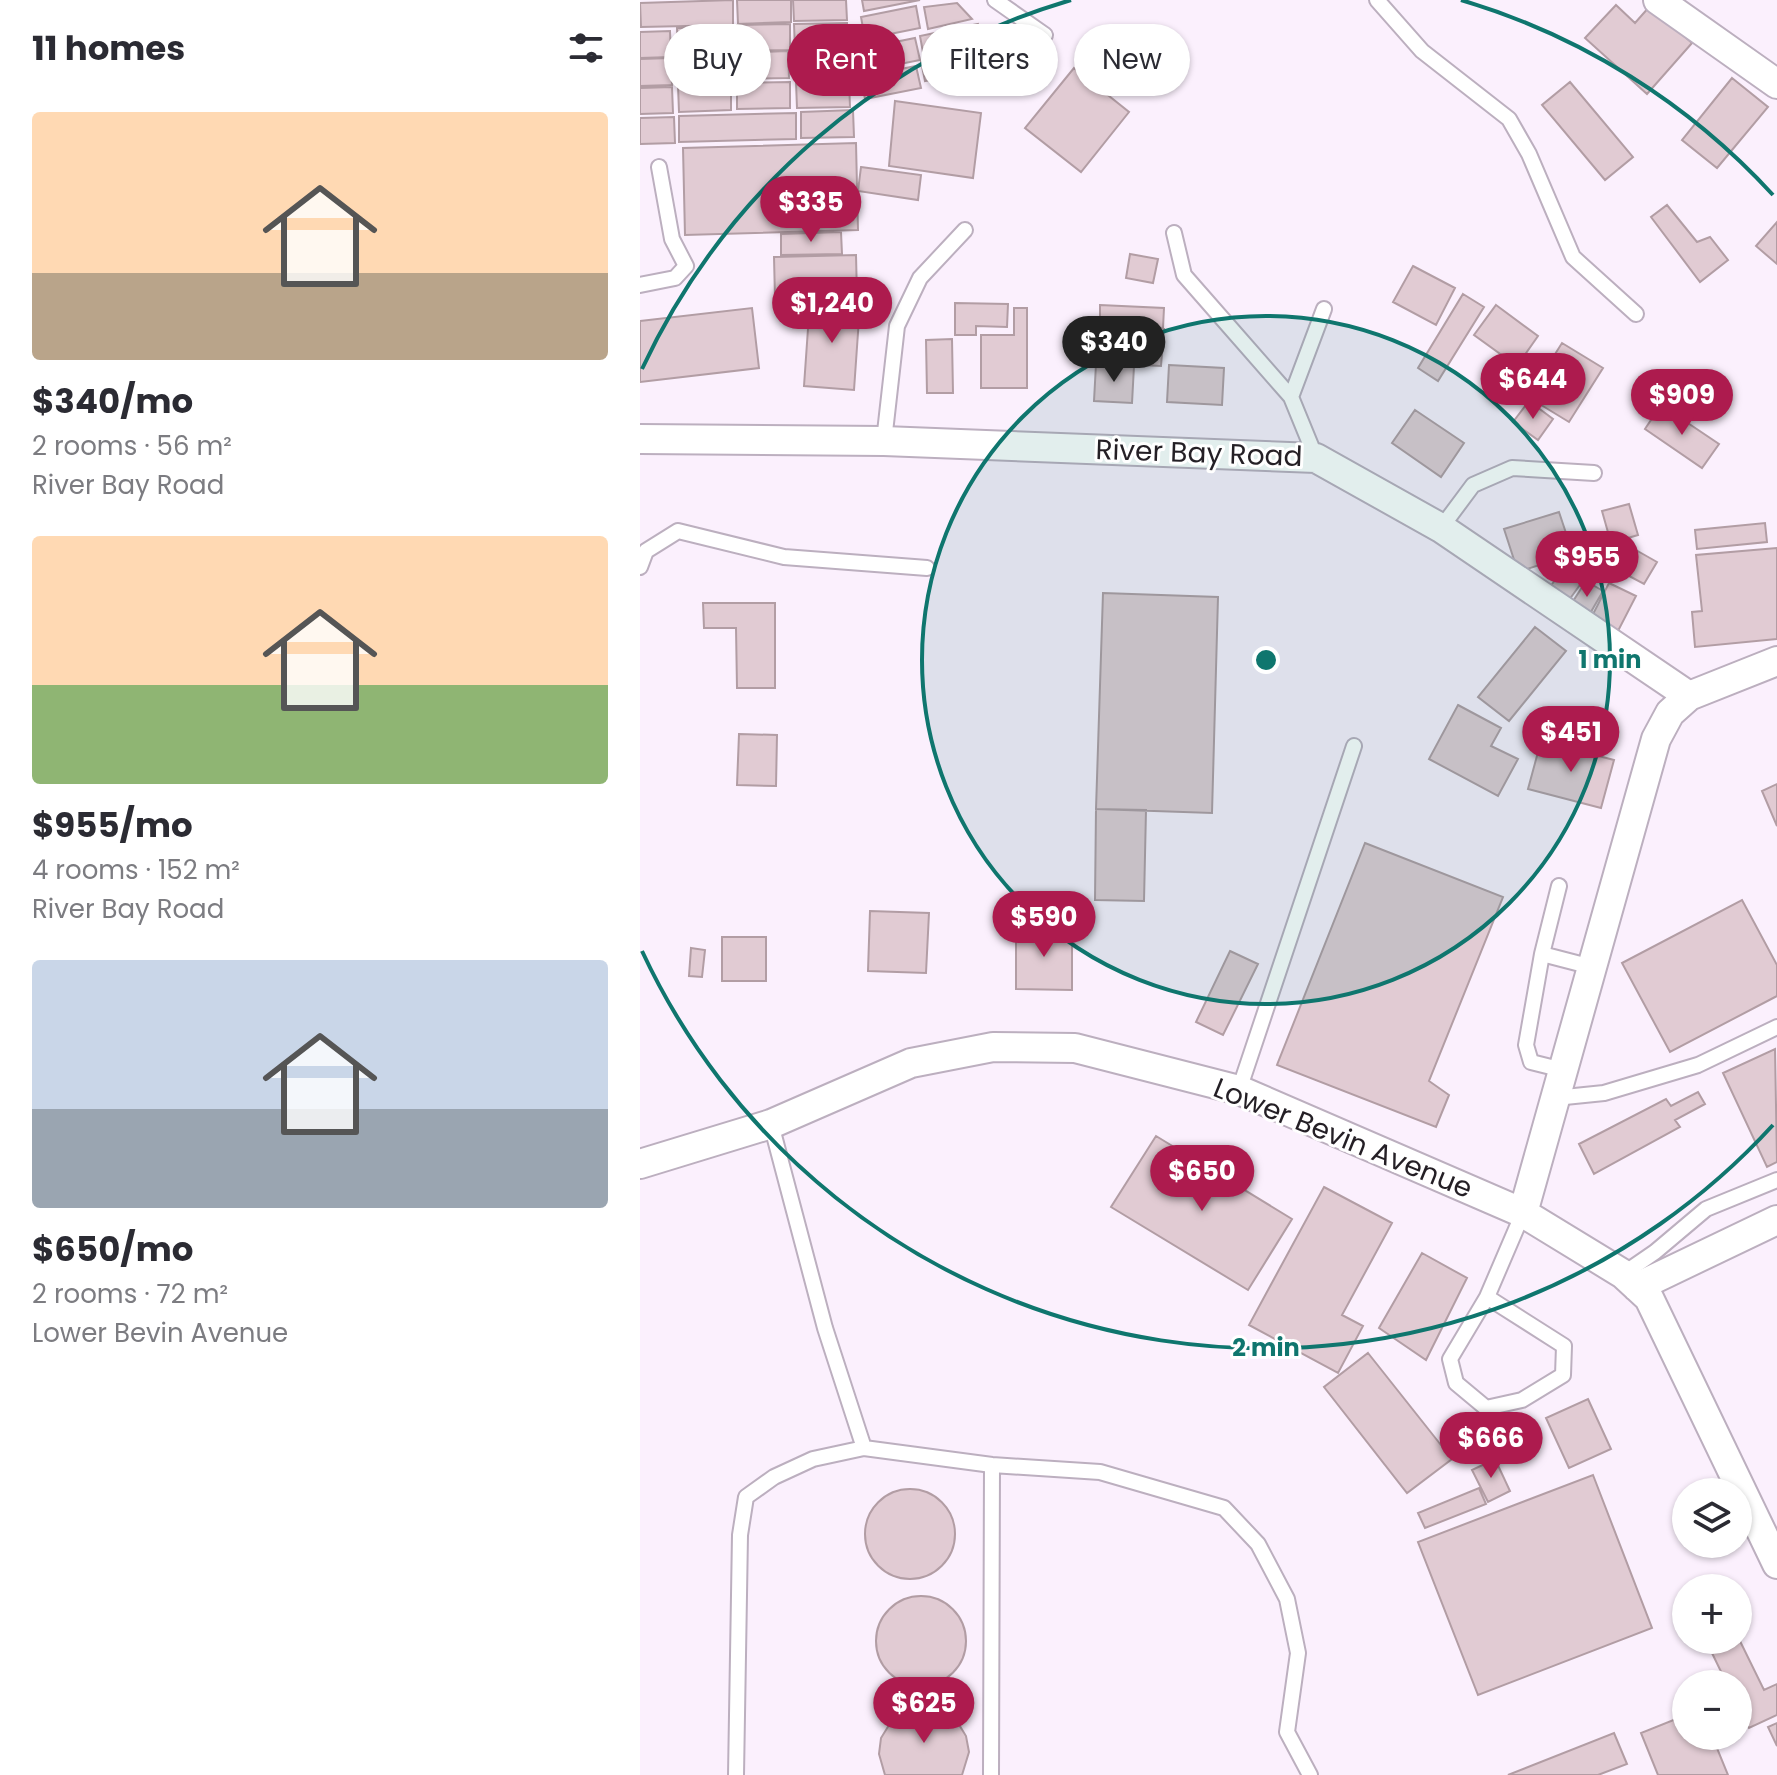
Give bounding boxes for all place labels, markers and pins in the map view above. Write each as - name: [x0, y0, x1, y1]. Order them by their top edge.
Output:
- pin: $335: [764, 176, 858, 244]
- pin: $1,240: [767, 277, 897, 345]
- pin: $340: [1067, 316, 1161, 384]
- pin: $644: [1486, 353, 1580, 421]
- pin: $909: [1635, 369, 1729, 437]
- pin: $955: [1540, 531, 1634, 599]
- centre of rings: [1252, 646, 1280, 674]
- pin: $451: [1524, 706, 1618, 774]
- pin: $590: [997, 891, 1091, 959]
- pin: $650: [1155, 1145, 1249, 1213]
- pin: $666: [1444, 1412, 1538, 1480]
- pin: $625: [877, 1677, 971, 1745]

